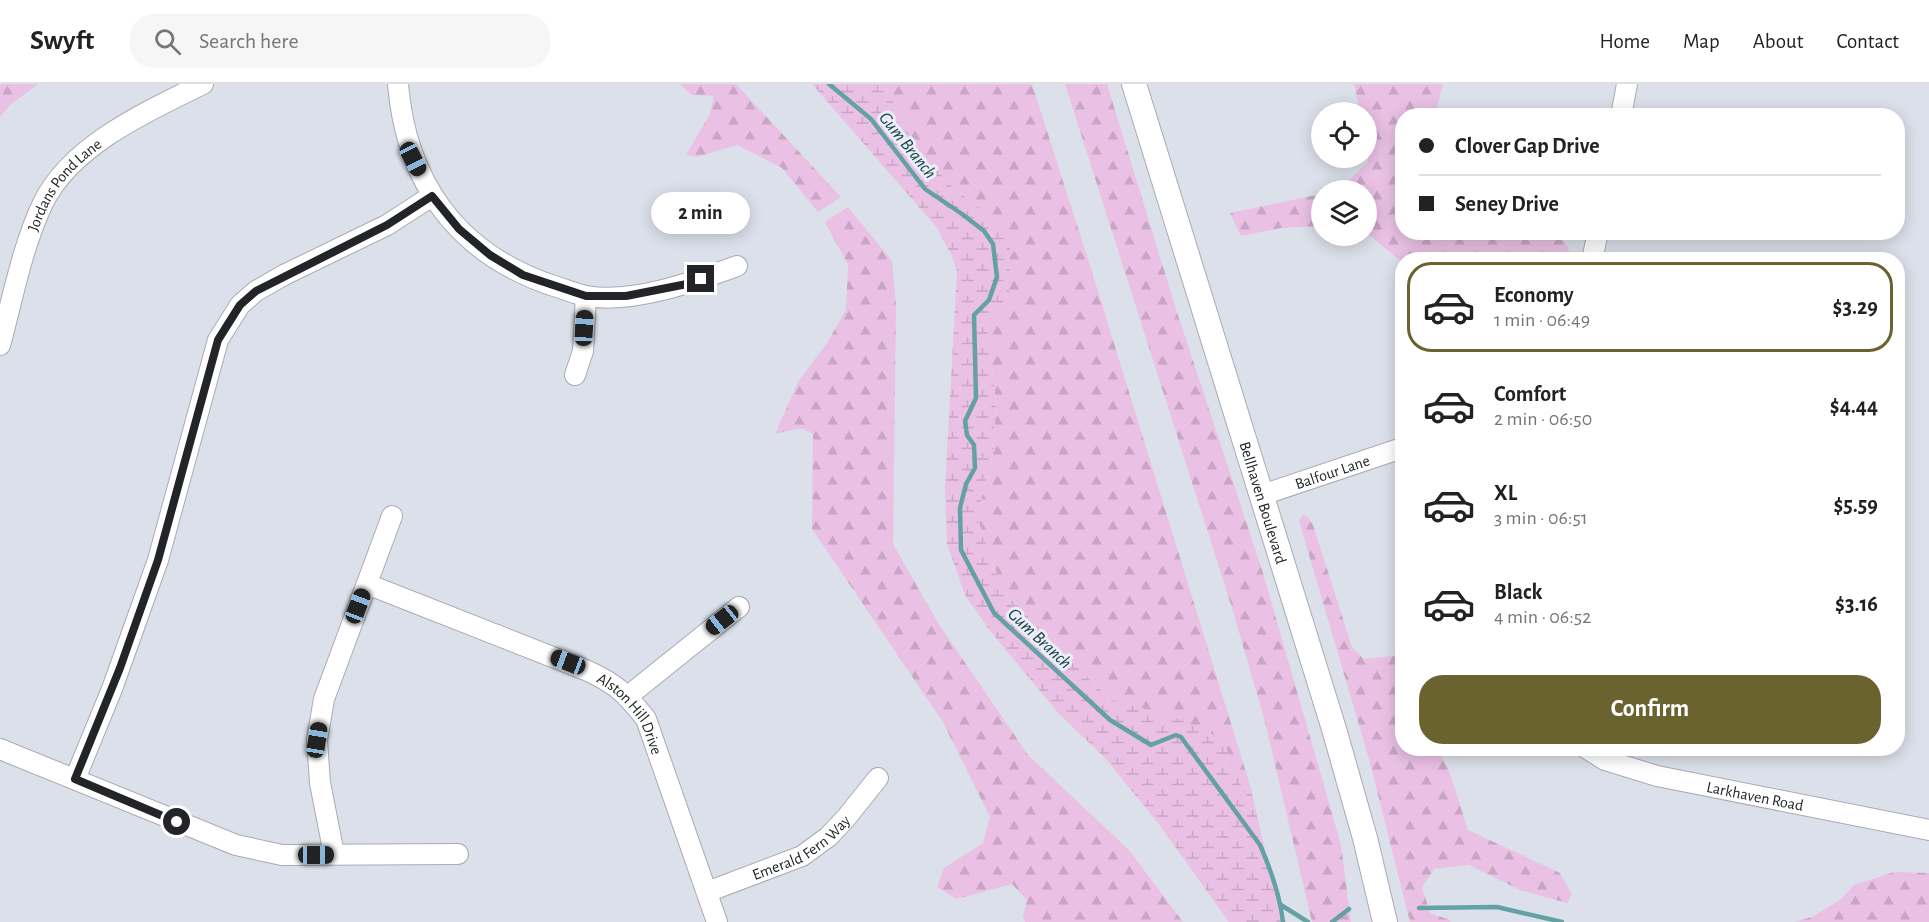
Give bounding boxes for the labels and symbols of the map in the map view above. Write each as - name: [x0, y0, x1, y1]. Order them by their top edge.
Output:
- water label: Gum Branch: [875, 109, 939, 182]
- street label: Jordans Pond Lane: [25, 136, 105, 233]
- car: [397, 139, 429, 179]
- callout: 2 min: [652, 192, 750, 234]
- route end: [687, 265, 714, 292]
- car: [574, 310, 594, 346]
- street label: Bellhaven Boulevard: [1236, 440, 1289, 566]
- street label: Balfour Lane: [1293, 452, 1372, 492]
- car: [343, 586, 373, 626]
- car: [702, 602, 742, 638]
- water label: Gum Branch: [1004, 605, 1075, 672]
- car: [548, 647, 588, 677]
- street label: Alston Hill Drive: [594, 670, 665, 757]
- car: [305, 721, 329, 759]
- street label: Larkhaven Road: [1705, 779, 1805, 814]
- route start: [163, 808, 190, 835]
- street label: Emerald Fern Way: [750, 812, 854, 883]
- car: [298, 846, 334, 864]

